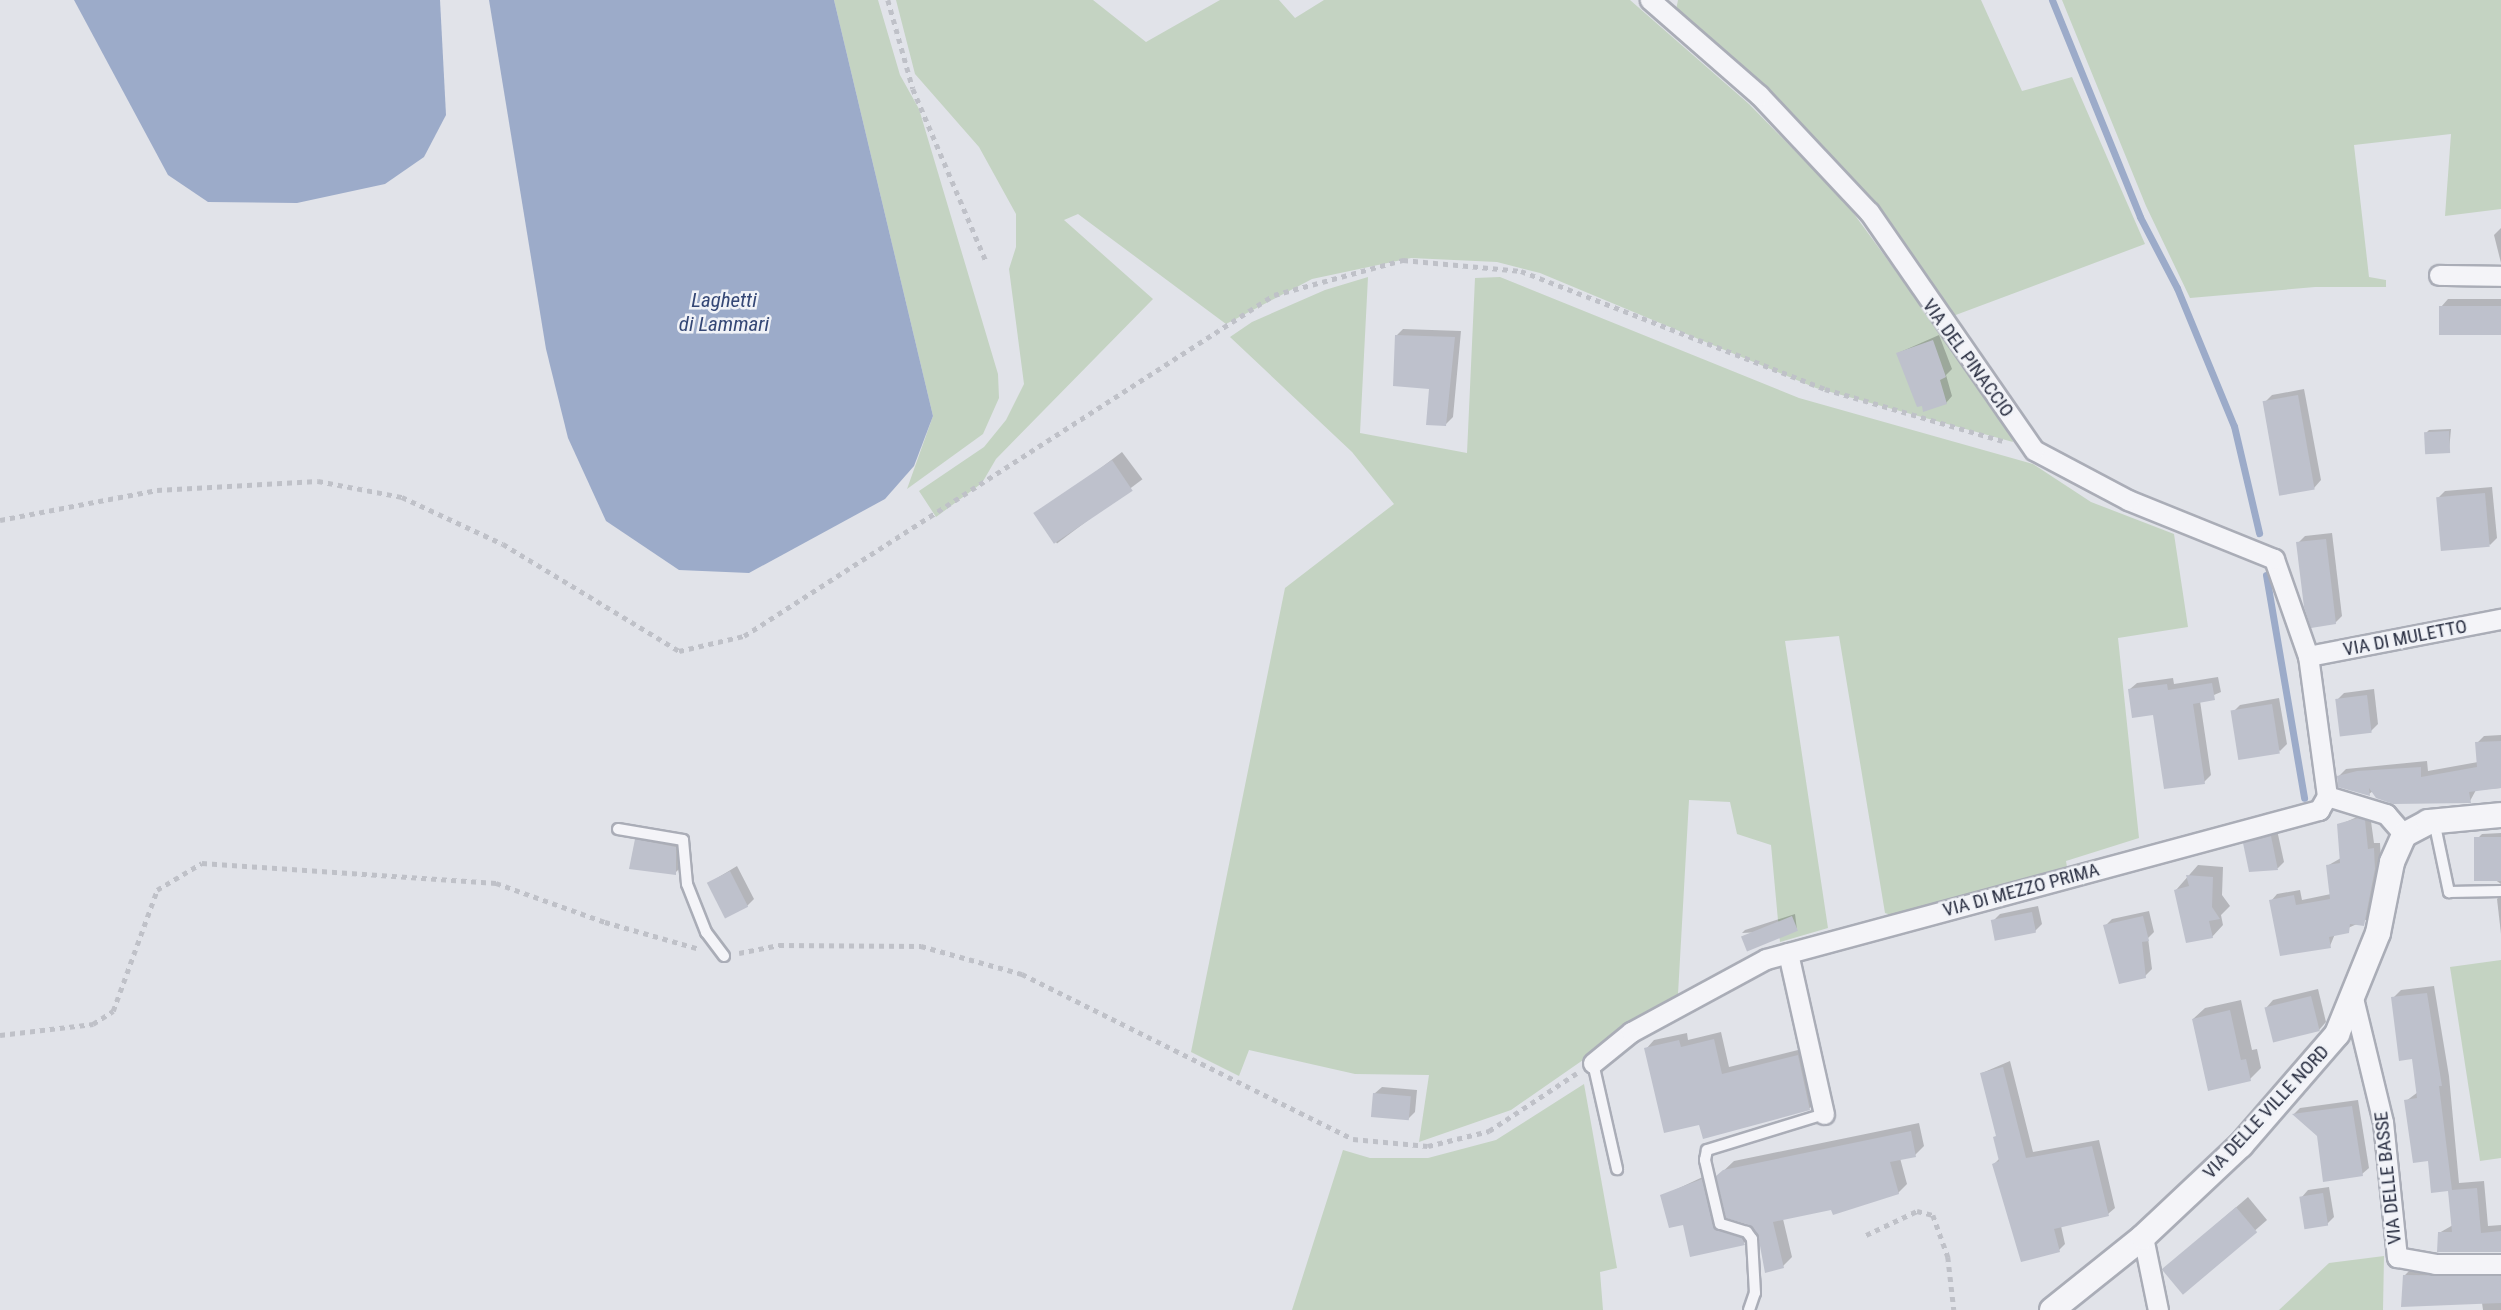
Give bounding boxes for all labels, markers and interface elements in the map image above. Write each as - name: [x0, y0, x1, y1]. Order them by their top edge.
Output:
- water label: Laghetti di Lammari: [679, 287, 769, 337]
- street label: VIA DEL PINACCIO: [1918, 295, 2018, 421]
- street label: VIA DI MULETTO: [2341, 615, 2469, 661]
- street label: VIA DI MEZZO PRIMA: [1940, 858, 2102, 922]
- street label: VIA DELLE VILLE NORD: [2198, 1040, 2334, 1184]
- street label: VIA DELLE BASSE: [2370, 1110, 2406, 1246]

